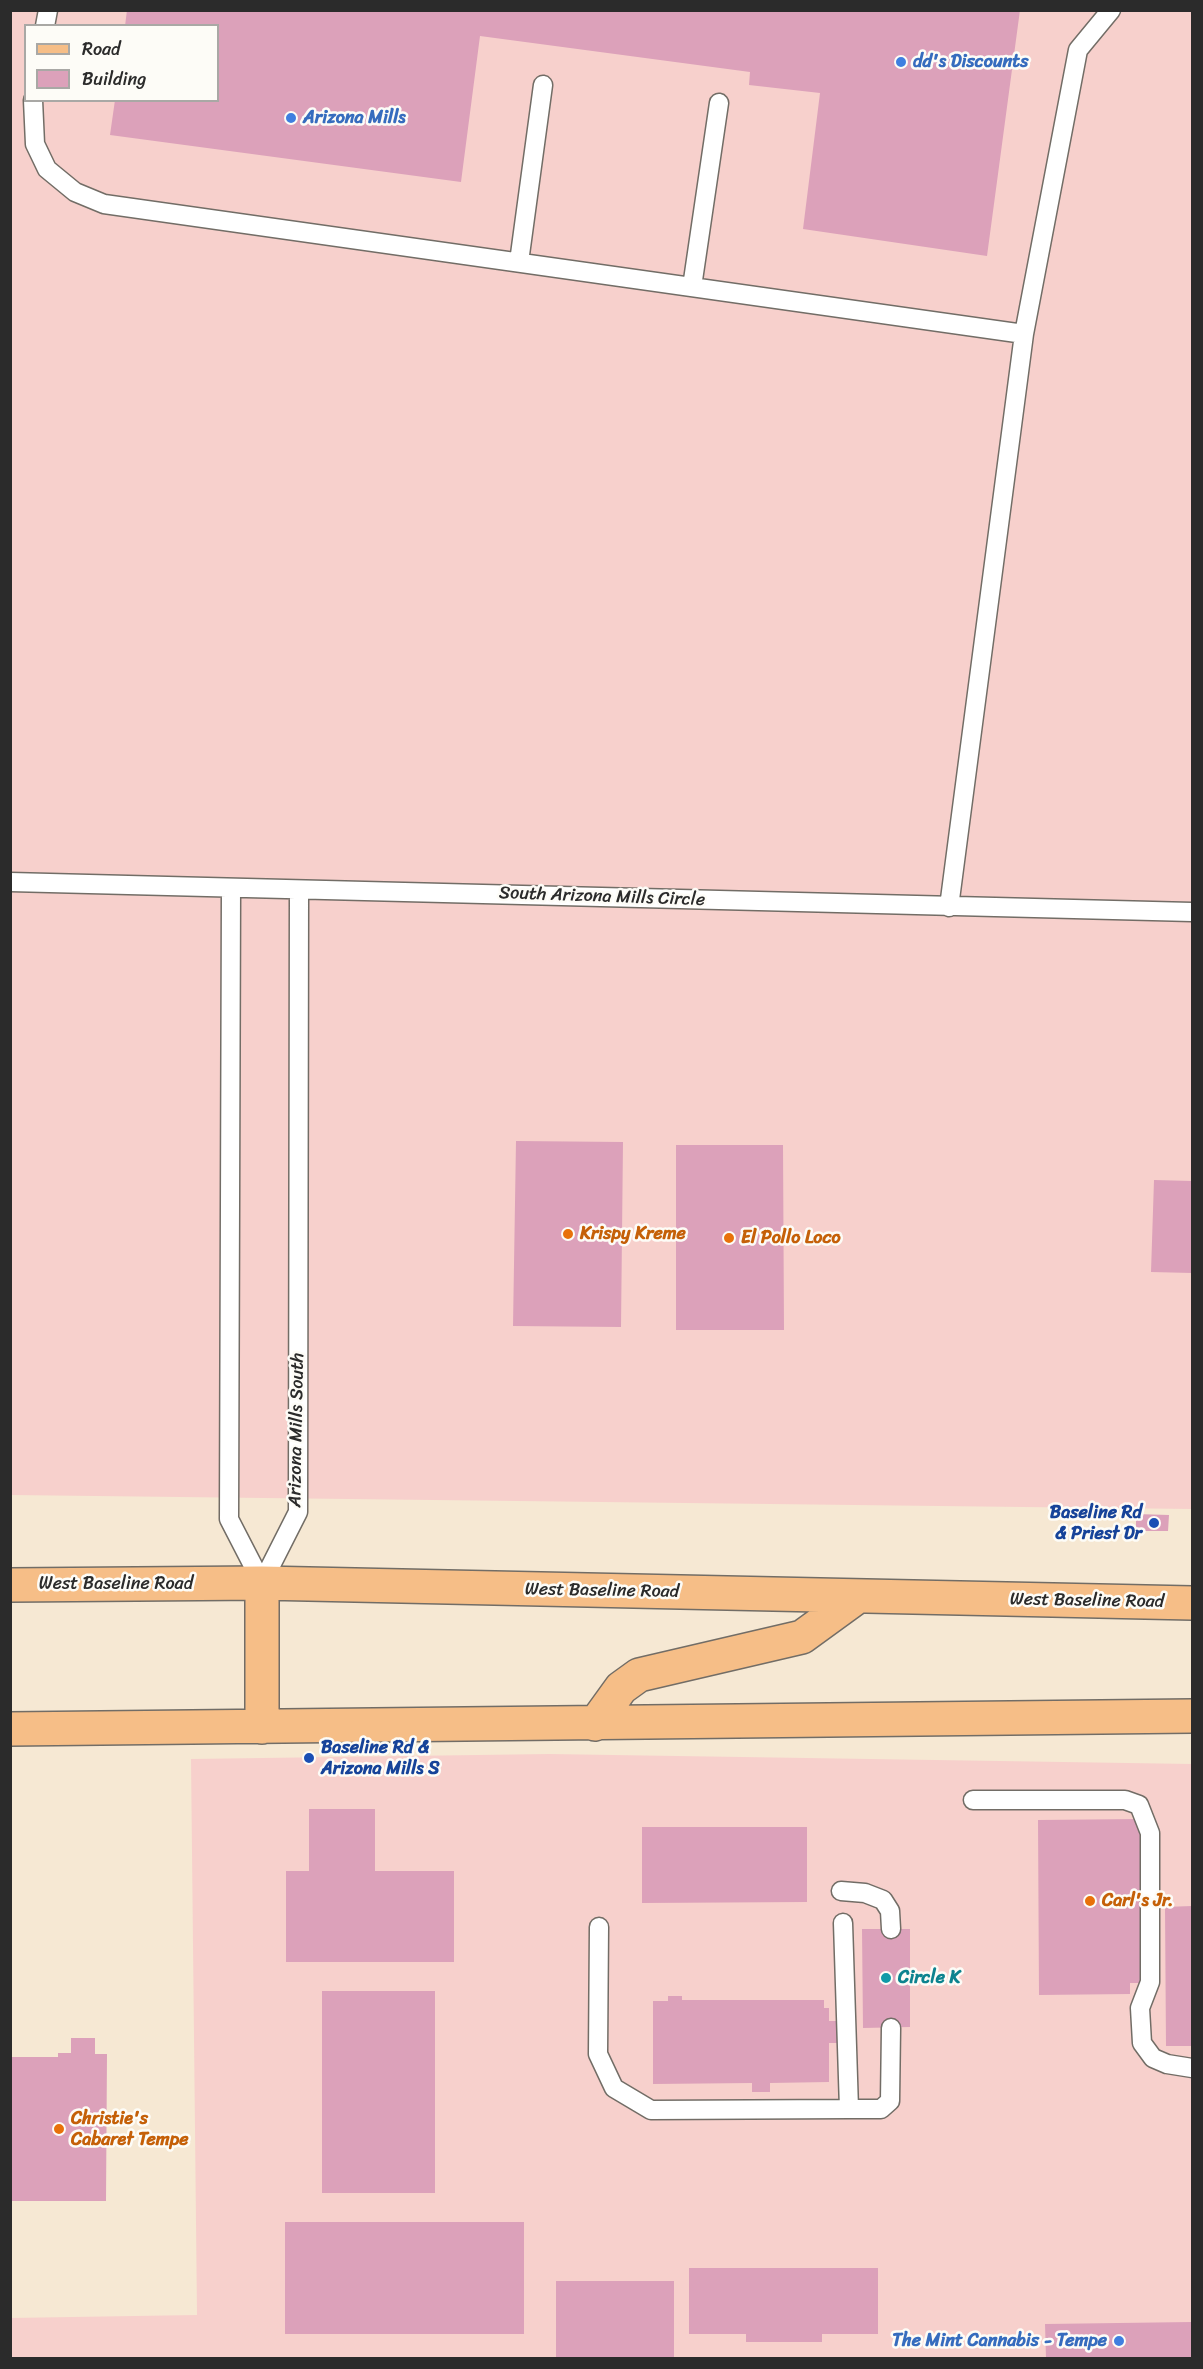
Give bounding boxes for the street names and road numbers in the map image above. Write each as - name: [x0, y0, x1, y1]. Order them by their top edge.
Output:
- street label: South Arizona Mills Circle: [499, 883, 705, 911]
- street label: Arizona Mills South: [285, 1352, 309, 1508]
- street label: West Baseline Road: [39, 1573, 193, 1595]
- street label: West Baseline Road: [525, 1579, 679, 1603]
- street label: West Baseline Road: [1010, 1589, 1164, 1613]

